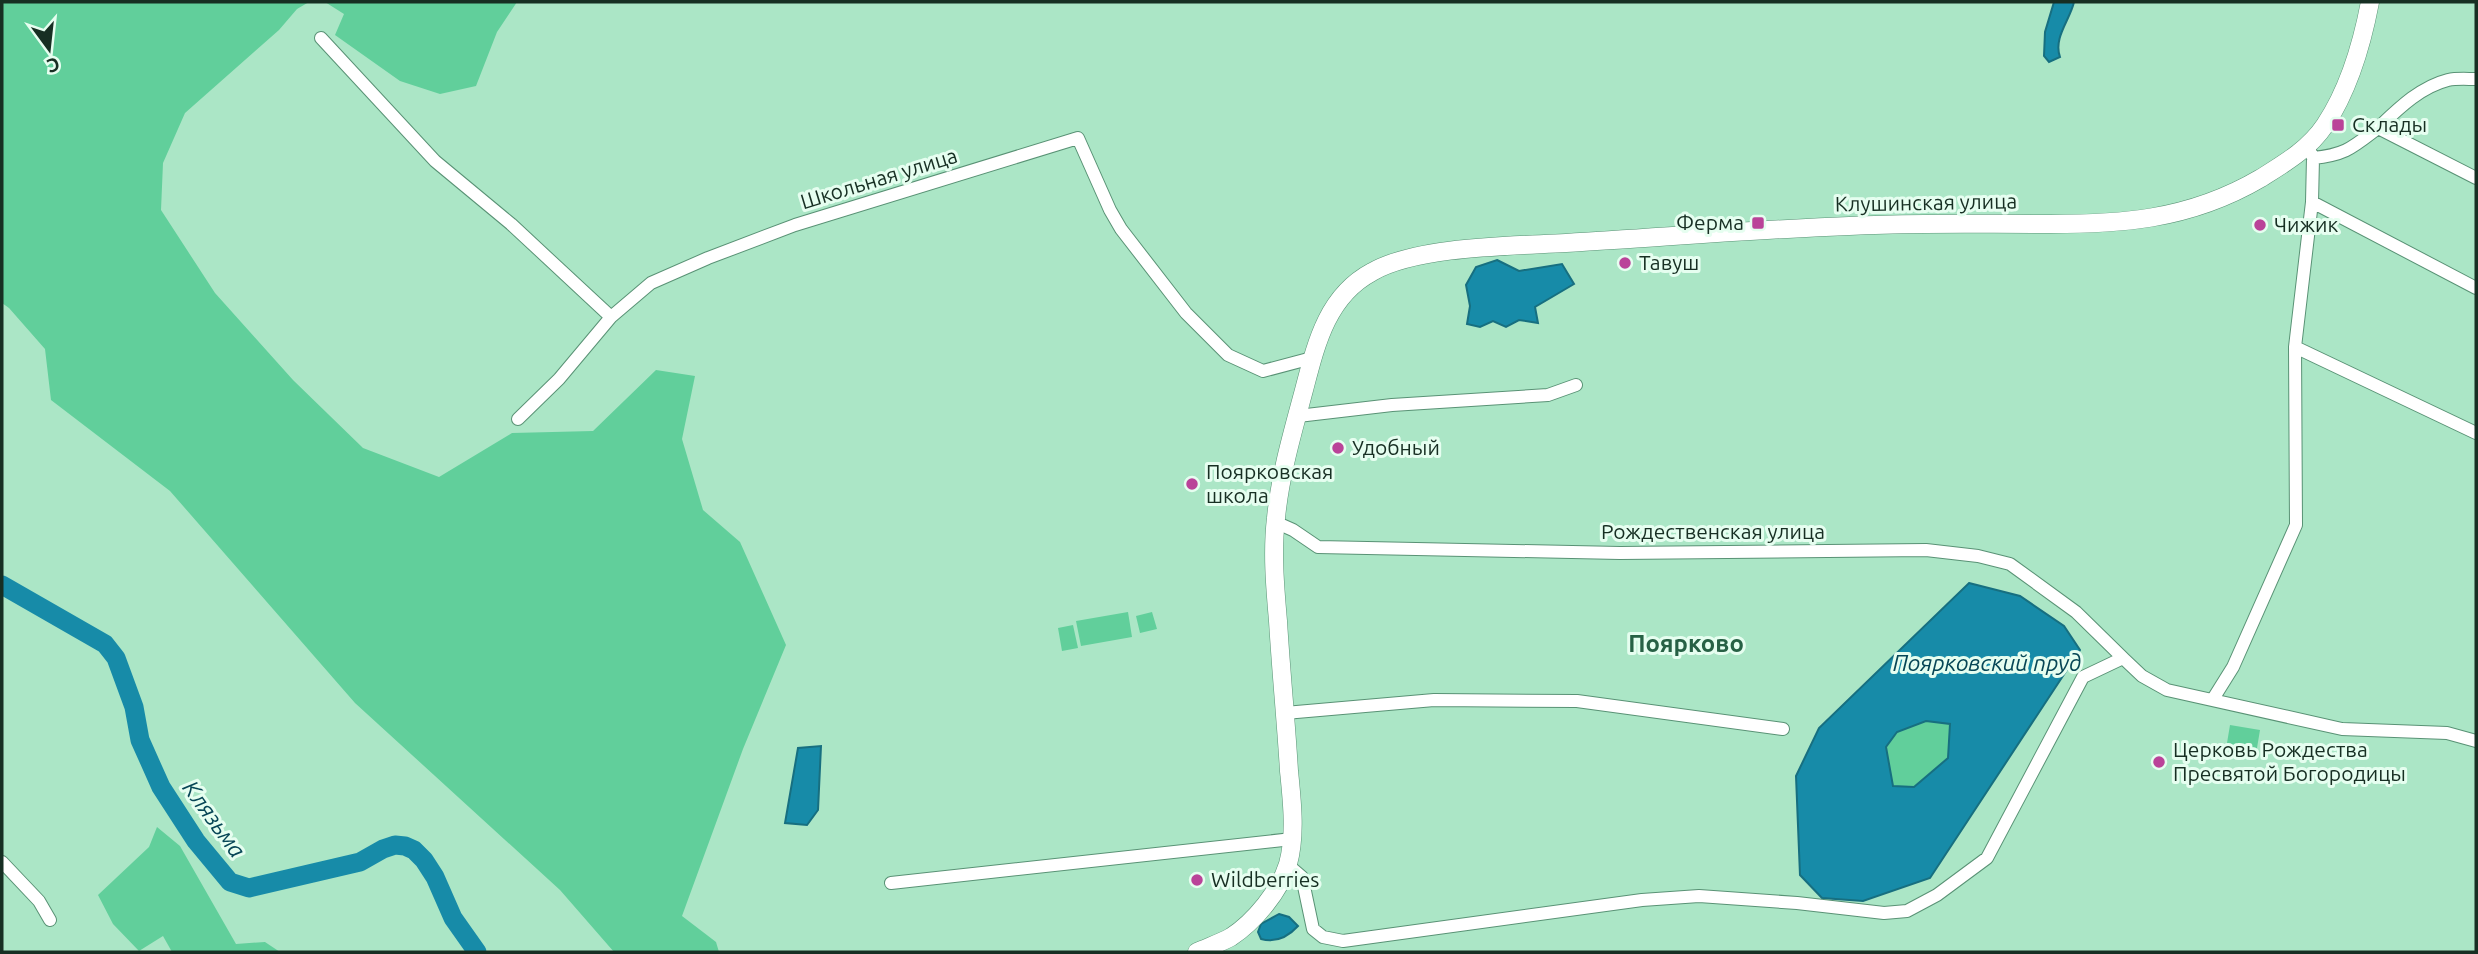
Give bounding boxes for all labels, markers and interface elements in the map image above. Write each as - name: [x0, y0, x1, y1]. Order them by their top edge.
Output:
- north arrow: [14, 14, 84, 84]
- text: С: [45, 53, 62, 78]
- place label: Склады: [2352, 112, 2427, 136]
- marker: Склады: [2330, 117, 2346, 133]
- street label: Школьная улица: [797, 143, 960, 213]
- street label: Клушинская улица: [1835, 188, 2017, 216]
- place label: Ферма: [1676, 210, 1744, 234]
- place label: Чижик: [2274, 212, 2338, 236]
- marker: Ферма: [1750, 215, 1766, 231]
- marker: Чижик: [2252, 217, 2268, 233]
- place label: Тавуш: [1639, 250, 1699, 274]
- marker: Тавуш: [1617, 255, 1633, 271]
- place label: Удобный: [1352, 435, 1440, 459]
- marker: Удобный: [1330, 440, 1346, 456]
- place label: Поярковская школа: [1206, 459, 1333, 507]
- marker: Поярковская школа: [1184, 476, 1200, 492]
- street label: Рождественская улица: [1601, 519, 1825, 543]
- district label: Поярково: [1628, 630, 1744, 657]
- water label: Поярковский пруд: [1893, 650, 2081, 675]
- place label: Церковь Рождества Пресвятой Богородицы: [2173, 737, 2406, 785]
- marker: Церковь Рождества Пресвятой Богородицы: [2151, 754, 2167, 770]
- water label: Клязьма: [178, 775, 251, 862]
- place label: Wildberries: [1211, 867, 1319, 891]
- marker: Wildberries: [1189, 872, 1205, 888]

